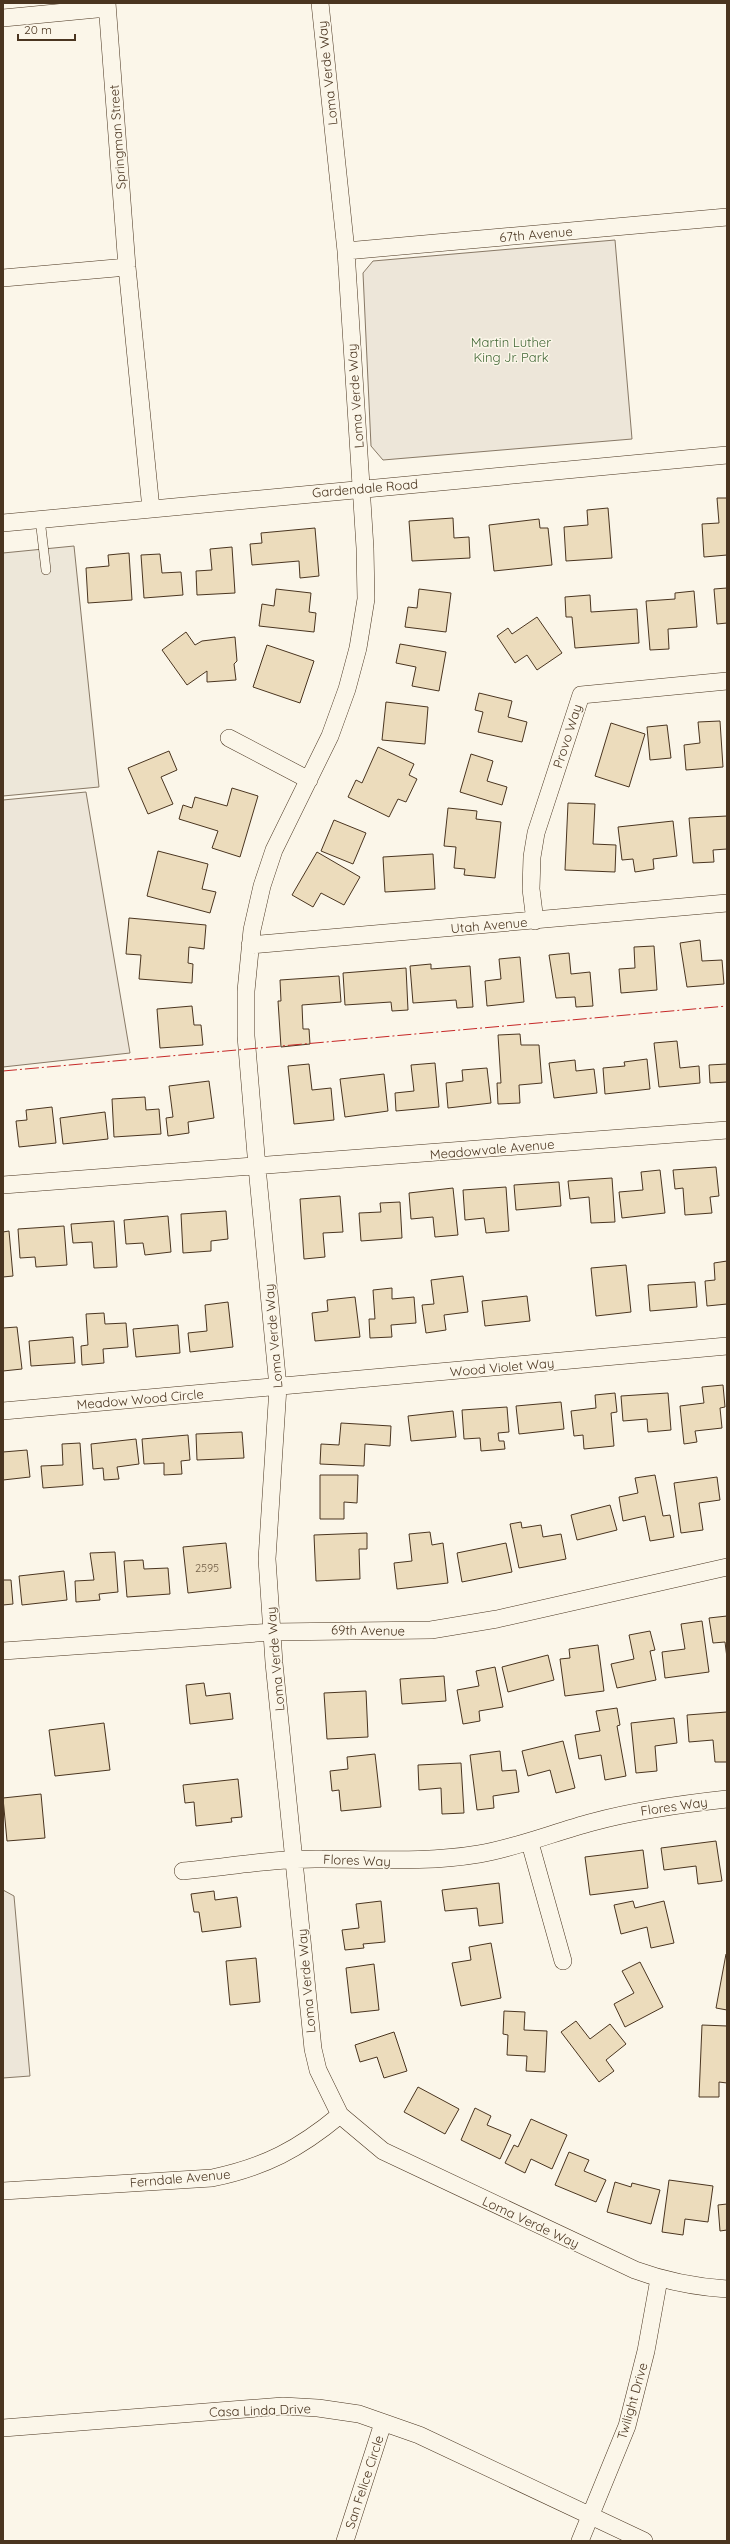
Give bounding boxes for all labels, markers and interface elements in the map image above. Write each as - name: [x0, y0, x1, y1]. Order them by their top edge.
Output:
- scale bar: [18, 16, 75, 42]
- street label: Loma Verde Way: [314, 20, 340, 126]
- text: 20 m: [24, 22, 52, 37]
- street label: Springman Street: [105, 84, 129, 190]
- street label: 67th Avenue: [499, 223, 573, 245]
- park label: Martin Luther King Jr. Park: [471, 334, 551, 365]
- street label: Loma Verde Way: [343, 343, 367, 449]
- street label: Gardendale Road: [311, 475, 419, 501]
- street label: Provo Way: [549, 702, 585, 770]
- street label: Utah Avenue: [450, 914, 528, 936]
- street label: Meadowvale Avenue: [429, 1136, 555, 1162]
- street label: Loma Verde Way: [260, 1283, 286, 1389]
- street label: Wood Violet Way: [449, 1354, 555, 1380]
- street label: Meadow Wood Circle: [76, 1385, 204, 1413]
- house number: 2595: [195, 1561, 219, 1575]
- street label: Loma Verde Way: [262, 1606, 288, 1712]
- street label: 69th Avenue: [331, 1621, 405, 1639]
- street label: Flores Way: [639, 1793, 709, 1819]
- street label: Flores Way: [323, 1851, 391, 1869]
- street label: Loma Verde Way: [293, 1928, 319, 2034]
- street label: Ferndale Avenue: [129, 2166, 231, 2190]
- street label: Loma Verde Way: [480, 2193, 582, 2251]
- street label: Twilight Drive: [613, 2361, 651, 2441]
- street label: Casa Linda Drive: [209, 2400, 311, 2420]
- street label: San Felice Circle: [341, 2433, 387, 2531]

